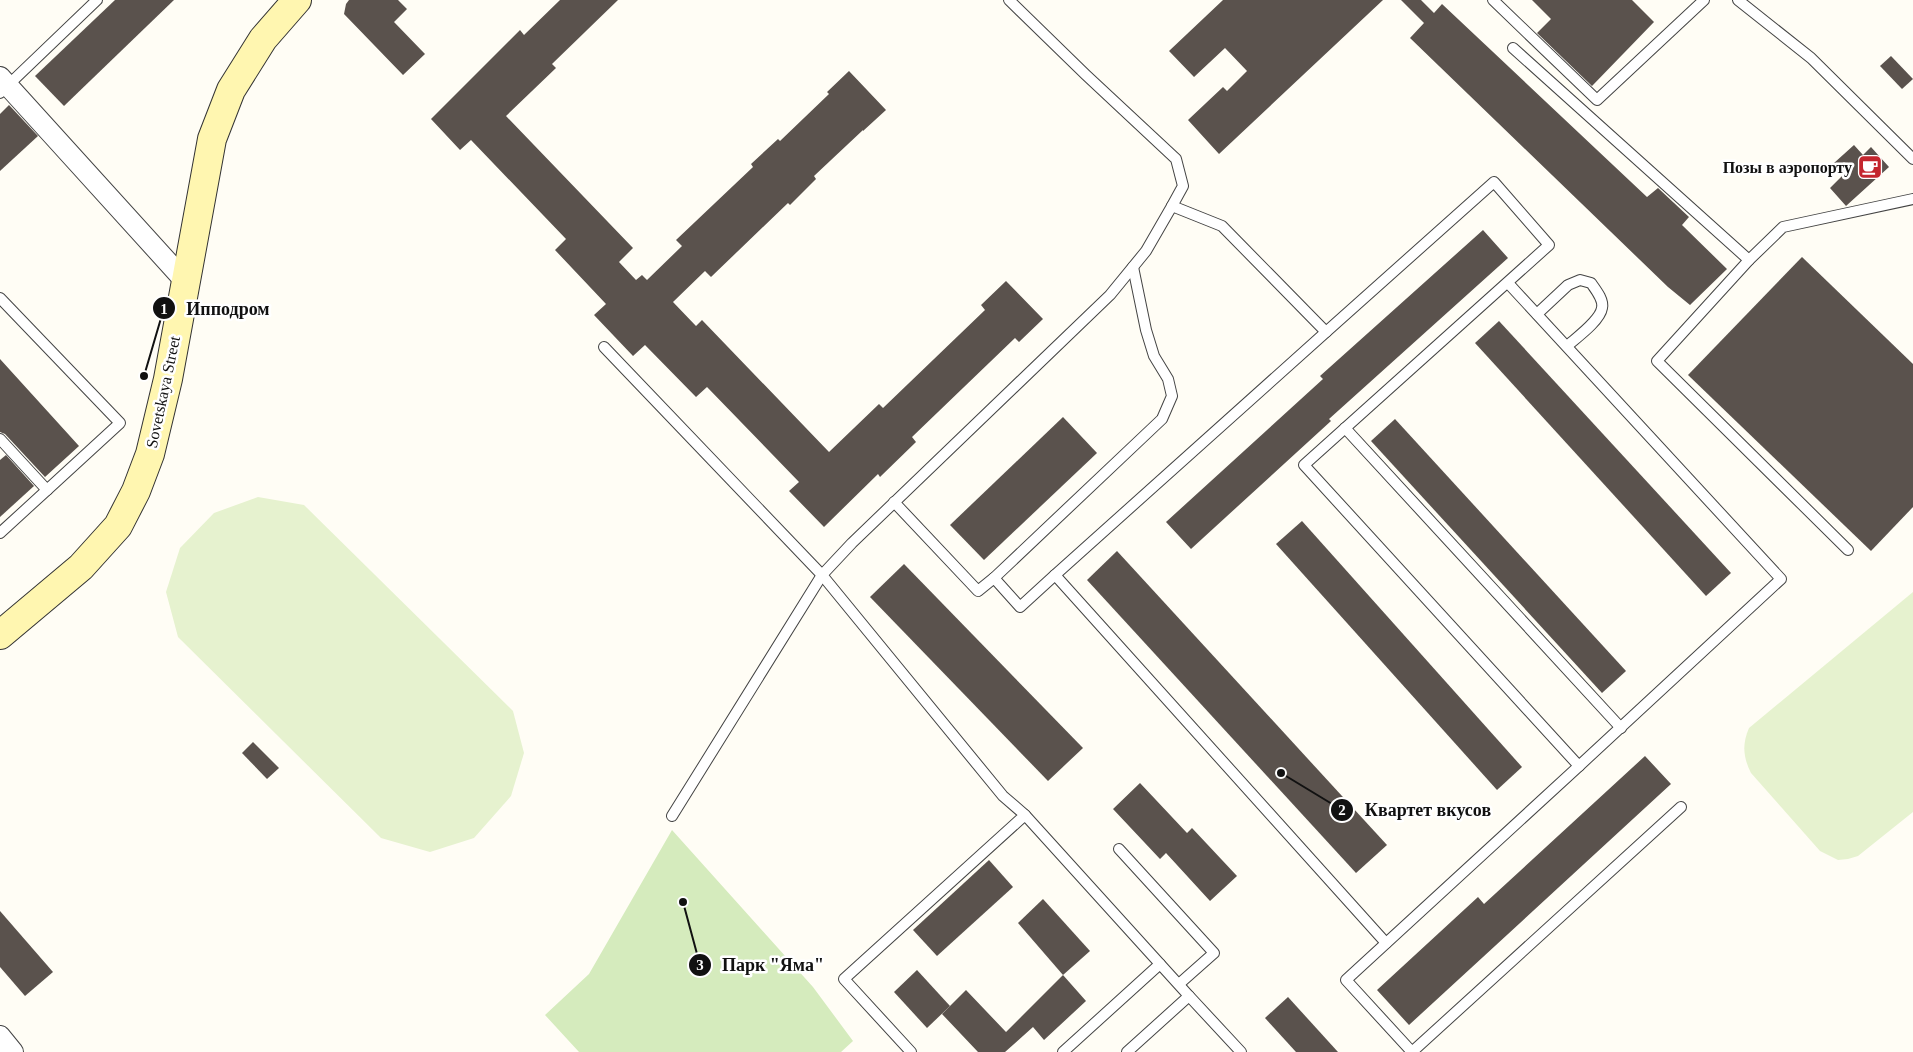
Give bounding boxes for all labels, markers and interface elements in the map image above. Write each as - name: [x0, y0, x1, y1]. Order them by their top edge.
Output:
- cafe icon: Позы в аэропорту: [1857, 154, 1883, 180]
- place label: Позы в аэропорту: [1723, 159, 1852, 177]
- callout: Ипподром: [152, 292, 280, 325]
- text: Ипподром: [186, 299, 270, 319]
- text: 1: [160, 301, 168, 317]
- street label: Sovetskaya Street: [143, 334, 184, 450]
- callout: Квартет вкусов: [1329, 793, 1501, 826]
- text: Квартет вкусов: [1365, 800, 1491, 820]
- text: 2: [1338, 802, 1346, 818]
- callout: Парк "Яма": [687, 948, 834, 981]
- text: Парк "Яма": [722, 955, 824, 975]
- text: 3: [696, 957, 704, 973]

